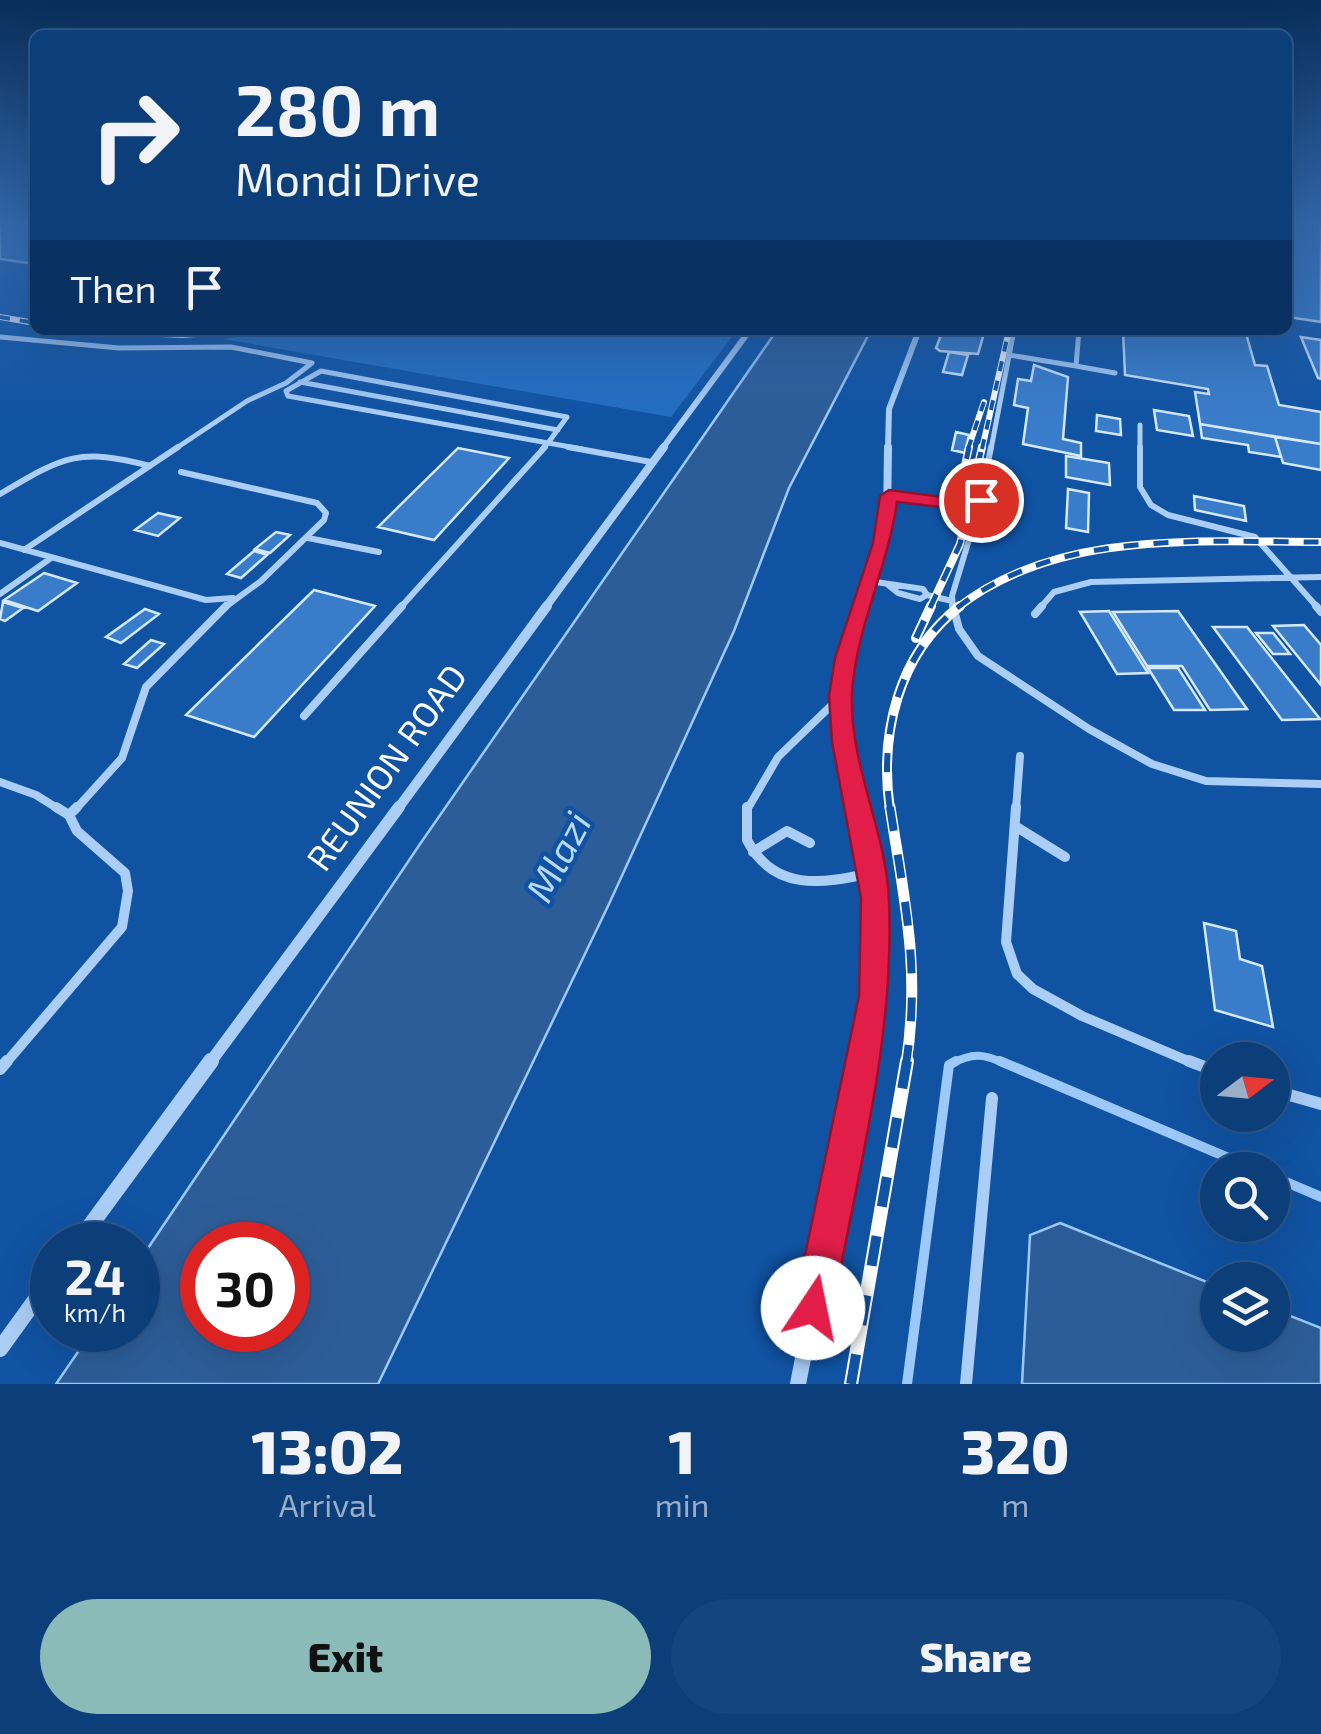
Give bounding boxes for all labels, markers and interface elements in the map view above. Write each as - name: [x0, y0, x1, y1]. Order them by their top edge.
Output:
- text: 280 m: [235, 66, 440, 150]
- icon: right: [70, 70, 200, 200]
- text: Mondi Drive: [235, 151, 480, 205]
- icon: arrive: [177, 260, 232, 315]
- text: Then: [70, 265, 157, 311]
- pin: [939, 458, 1024, 543]
- icon: arrive: [954, 473, 1009, 528]
- street label: REUNION ROAD: [297, 656, 474, 878]
- water label: Mlazi: [515, 803, 600, 909]
- north arrow: [1200, 1042, 1290, 1132]
- map controls: [1200, 1042, 1290, 1352]
- button: search: [1200, 1152, 1290, 1242]
- speed limit sign: 30: [180, 1222, 310, 1352]
- text: 24: [65, 1245, 125, 1305]
- position arrow: [761, 1256, 865, 1360]
- button: layers: [1200, 1262, 1290, 1352]
- text: km/h: [64, 1297, 126, 1327]
- text: 13:02: [252, 1414, 403, 1486]
- text: 1: [669, 1414, 696, 1486]
- text: 320: [961, 1414, 1069, 1486]
- text: Arrival: [279, 1485, 376, 1523]
- text: min: [655, 1485, 709, 1523]
- text: m: [1001, 1485, 1029, 1523]
- button: Exit: [40, 1599, 651, 1714]
- button: Share: [671, 1599, 1281, 1714]

